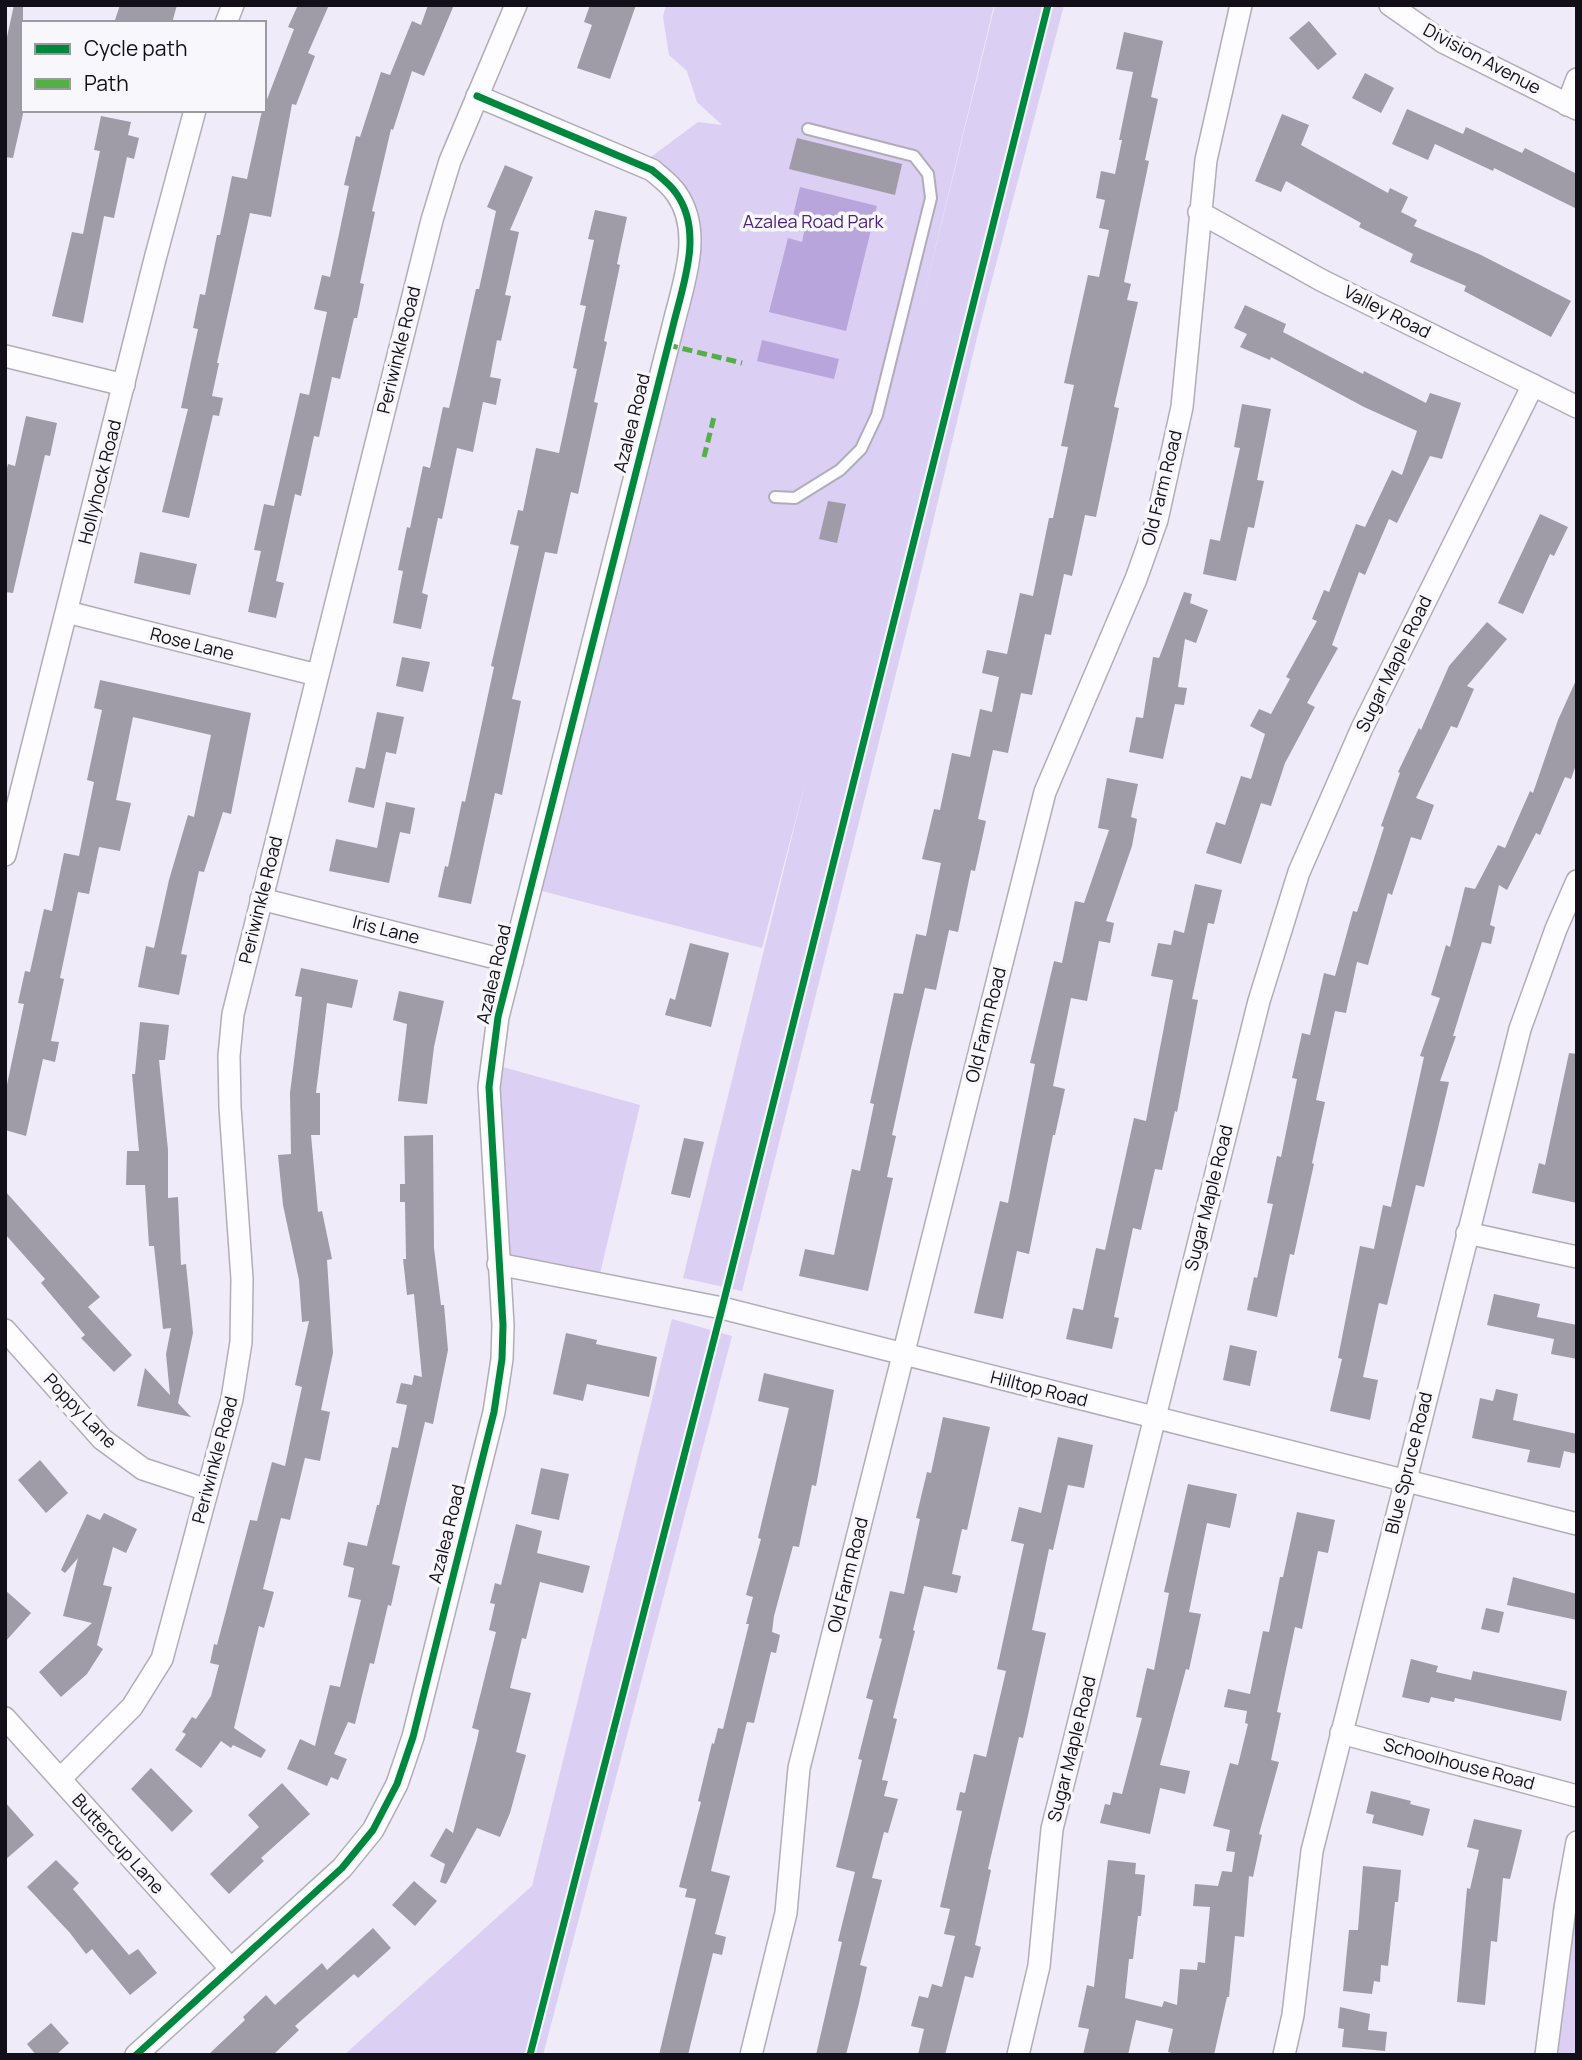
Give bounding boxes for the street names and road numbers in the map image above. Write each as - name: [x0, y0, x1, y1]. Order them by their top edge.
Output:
- street label: Division Avenue: [1420, 17, 1545, 99]
- street label: Valley Road: [1340, 279, 1435, 343]
- street label: Periwinkle Road: [371, 283, 425, 416]
- street label: Azalea Road: [607, 371, 655, 475]
- street label: Hollyhock Road: [72, 417, 126, 546]
- street label: Old Farm Road: [1135, 428, 1187, 548]
- street label: Sugar Maple Road: [1350, 591, 1437, 736]
- street label: Rose Lane: [148, 621, 237, 665]
- street label: Periwinkle Road: [233, 833, 287, 966]
- street label: Iris Lane: [350, 909, 422, 949]
- street label: Azalea Road: [470, 922, 516, 1026]
- street label: Old Farm Road: [959, 965, 1011, 1085]
- street label: Sugar Maple Road: [1178, 1122, 1238, 1273]
- street label: Hilltop Road: [988, 1364, 1090, 1412]
- street label: Poppy Lane: [39, 1367, 123, 1453]
- street label: Blue Spruce Road: [1379, 1389, 1437, 1536]
- street label: Periwinkle Road: [186, 1394, 243, 1526]
- street label: Azalea Road: [422, 1482, 470, 1586]
- street label: Old Farm Road: [821, 1515, 873, 1635]
- street label: Sugar Maple Road: [1041, 1673, 1101, 1824]
- street label: Schoolhouse Road: [1381, 1731, 1537, 1795]
- street label: Buttercup Lane: [67, 1788, 170, 1899]

